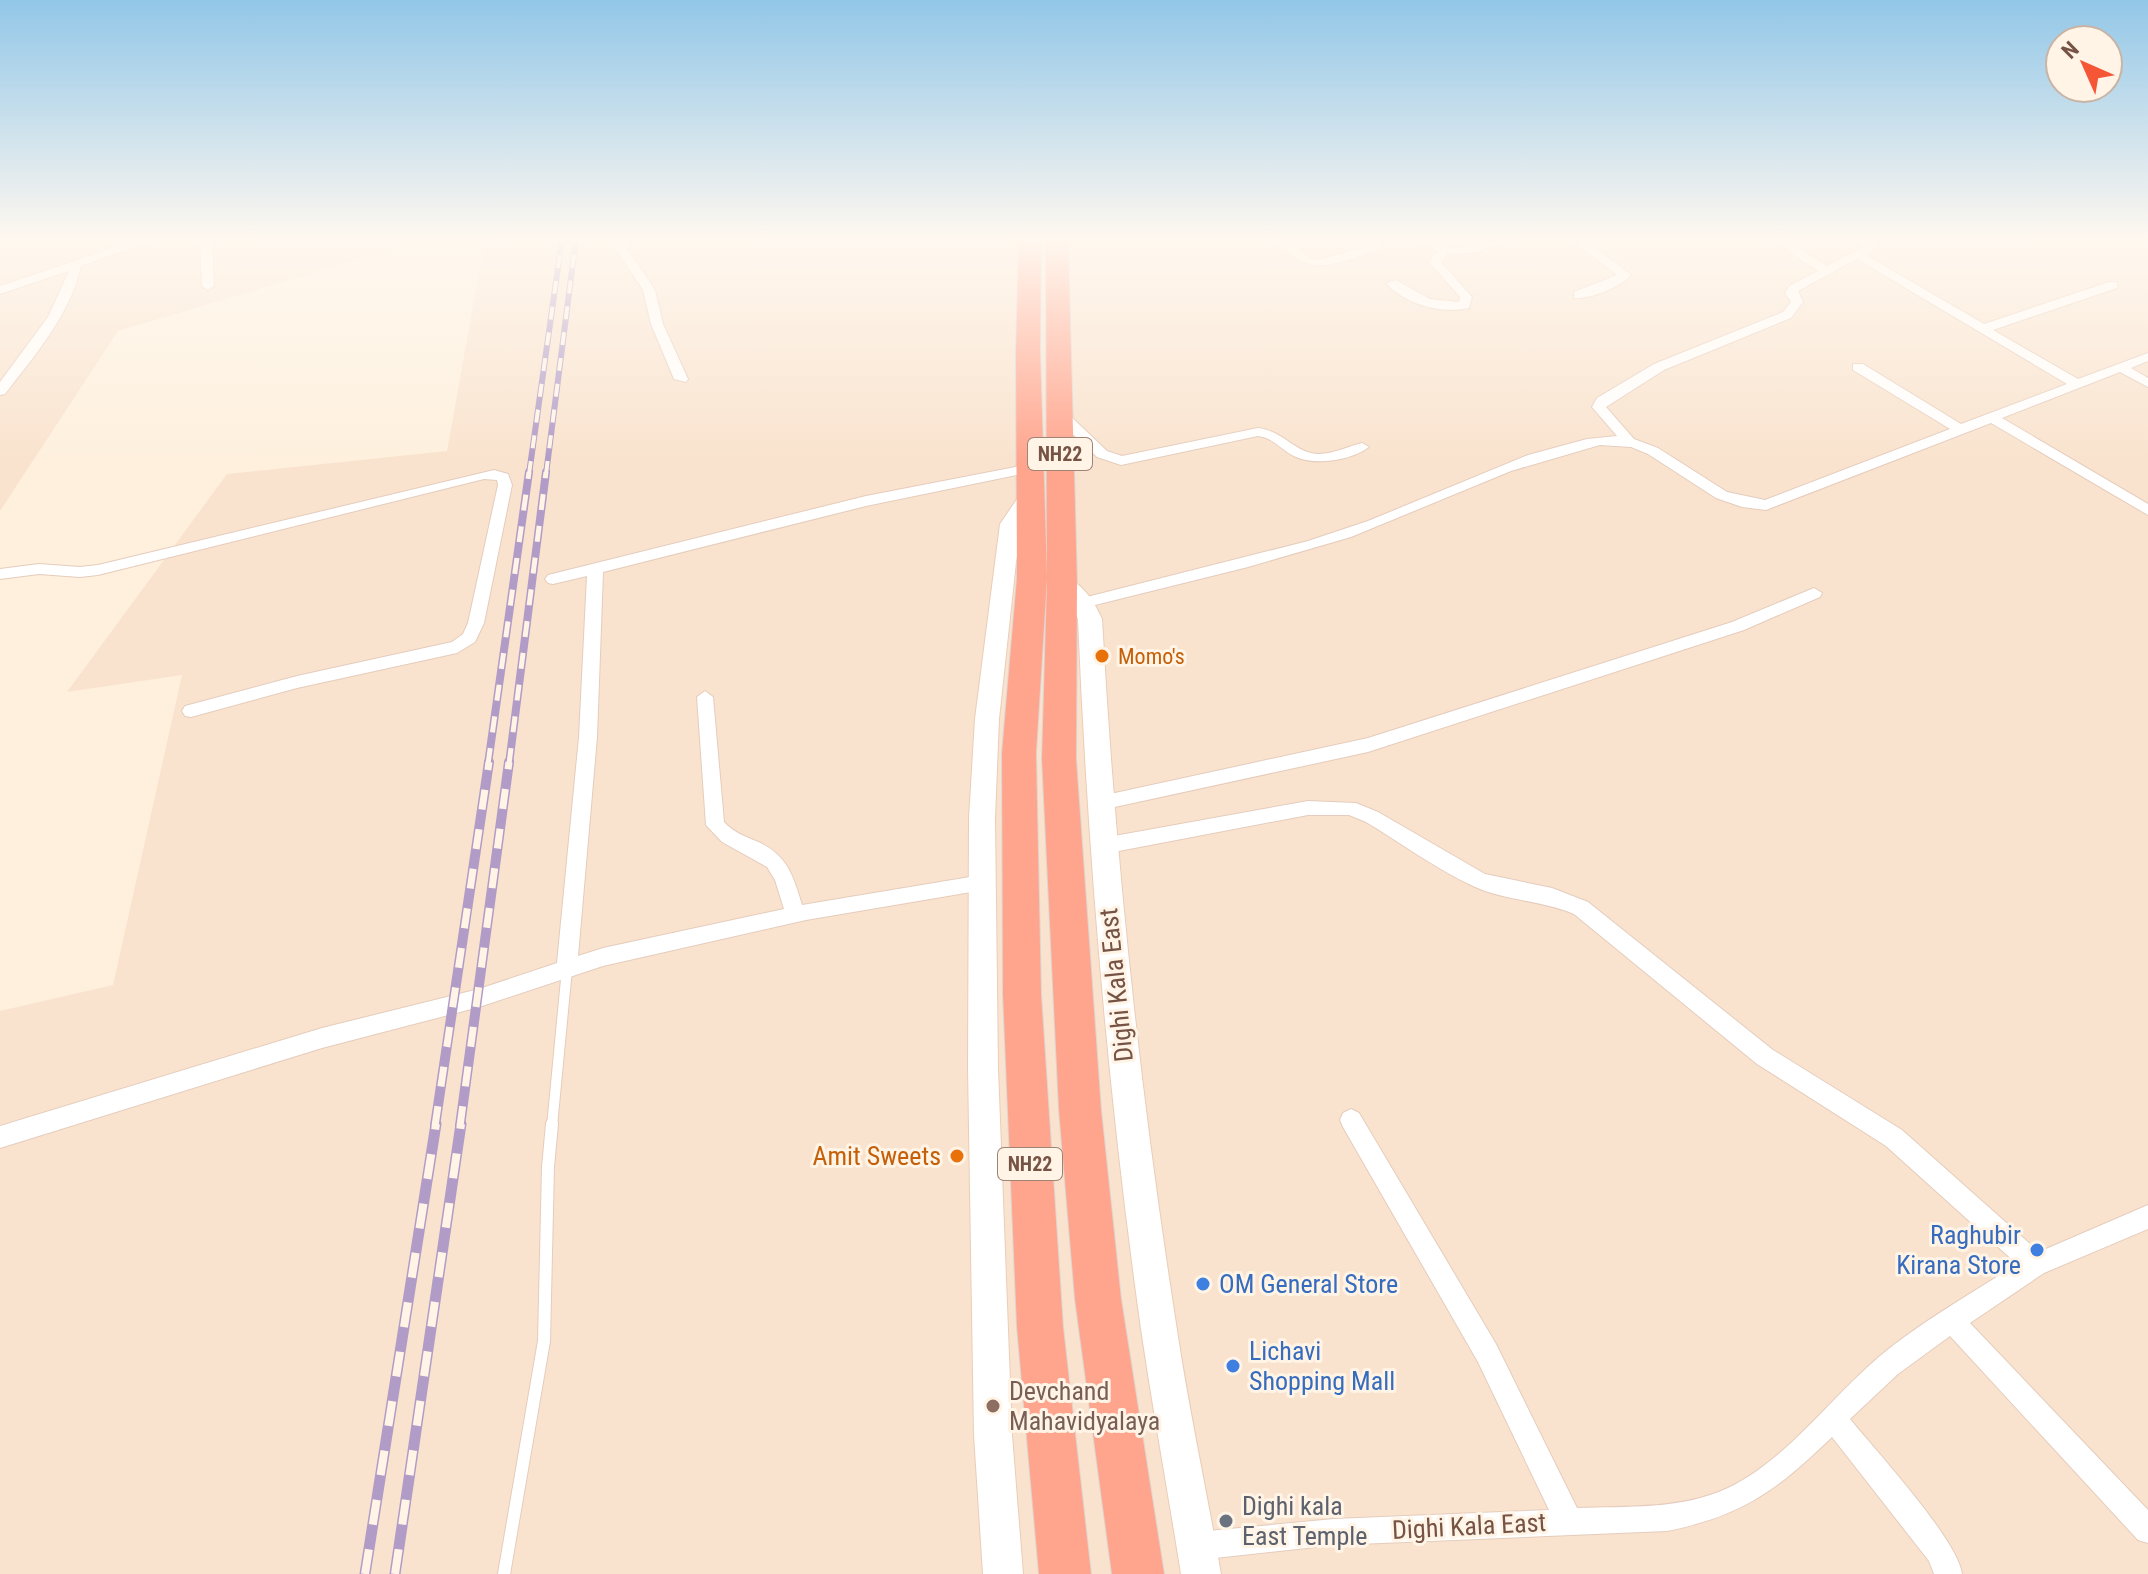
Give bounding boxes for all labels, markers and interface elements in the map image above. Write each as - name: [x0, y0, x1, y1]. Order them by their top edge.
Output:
- north arrow: [2044, 24, 2124, 104]
- text: N: [2057, 37, 2084, 64]
- road number: NH22: [1028, 438, 1092, 470]
- place label: Momo's: [1118, 644, 1185, 669]
- marker: Momo's: [1093, 647, 1111, 665]
- street label: Dighi Kala East: [1093, 907, 1139, 1063]
- place label: Amit Sweets: [812, 1141, 941, 1171]
- marker: Amit Sweets: [948, 1147, 966, 1165]
- road number: NH22: [998, 1148, 1062, 1180]
- place label: Raghubir Kirana Store: [1896, 1220, 2021, 1280]
- marker: Raghubir Kirana Store: [2028, 1241, 2046, 1259]
- place label: OM General Store: [1219, 1269, 1398, 1299]
- marker: OM General Store: [1194, 1275, 1212, 1293]
- place label: Lichavi Shopping Mall: [1249, 1336, 1395, 1396]
- marker: Lichavi Shopping Mall: [1224, 1357, 1242, 1375]
- place label: Devchand Mahavidyalaya: [1009, 1376, 1160, 1436]
- marker: Devchand Mahavidyalaya: [984, 1397, 1002, 1415]
- place label: Dighi kala East Temple: [1242, 1491, 1367, 1551]
- street label: Dighi Kala East: [1391, 1507, 1547, 1545]
- marker: Dighi kala East Temple: [1217, 1512, 1235, 1530]

